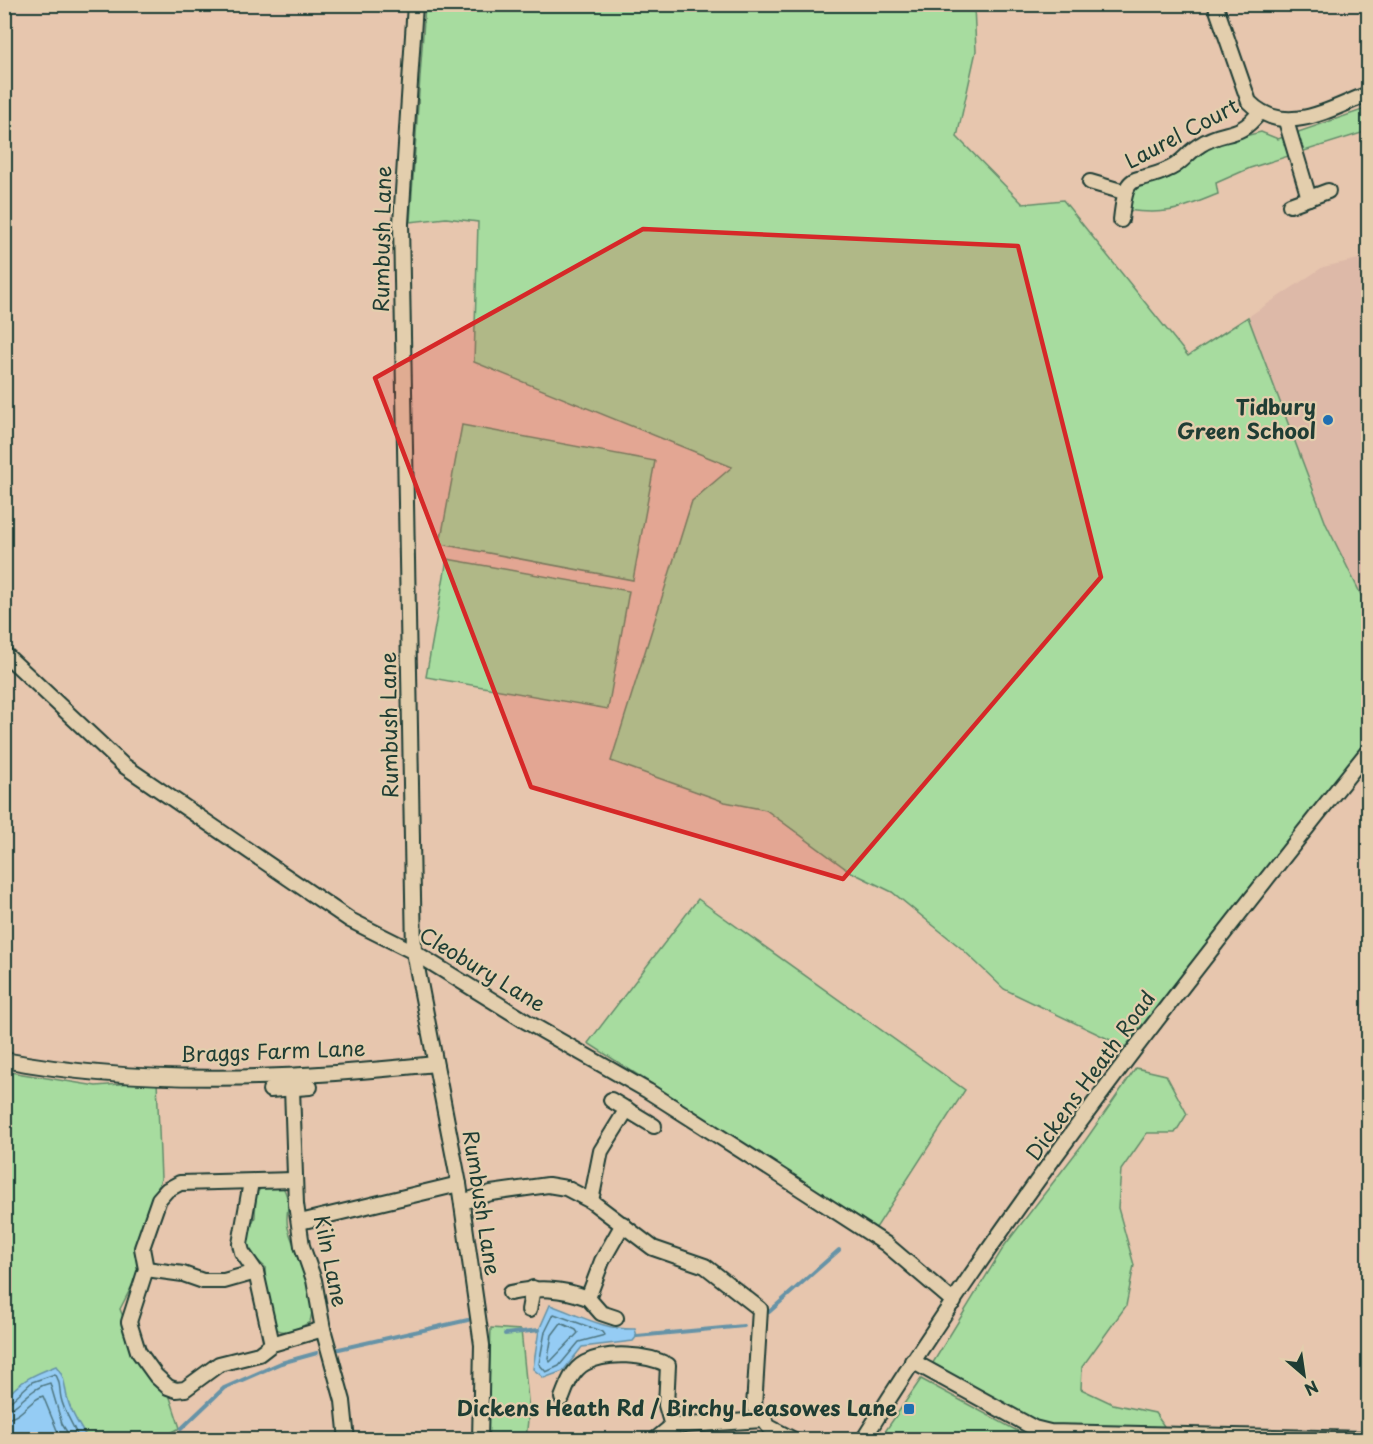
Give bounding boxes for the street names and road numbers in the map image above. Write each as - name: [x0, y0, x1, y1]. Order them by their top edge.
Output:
- street label: Laurel Court: [1118, 89, 1244, 176]
- street label: Rumbush Lane: [364, 165, 398, 313]
- street label: Rumbush Lane: [371, 651, 405, 799]
- street label: Cleobury Lane: [414, 918, 553, 1019]
- street label: Dickens Heath Road: [1017, 983, 1162, 1166]
- street label: Braggs Farm Lane: [180, 1031, 366, 1069]
- street label: Rumbush Lane: [456, 1128, 510, 1278]
- street label: Kiln Lane: [307, 1211, 357, 1310]

